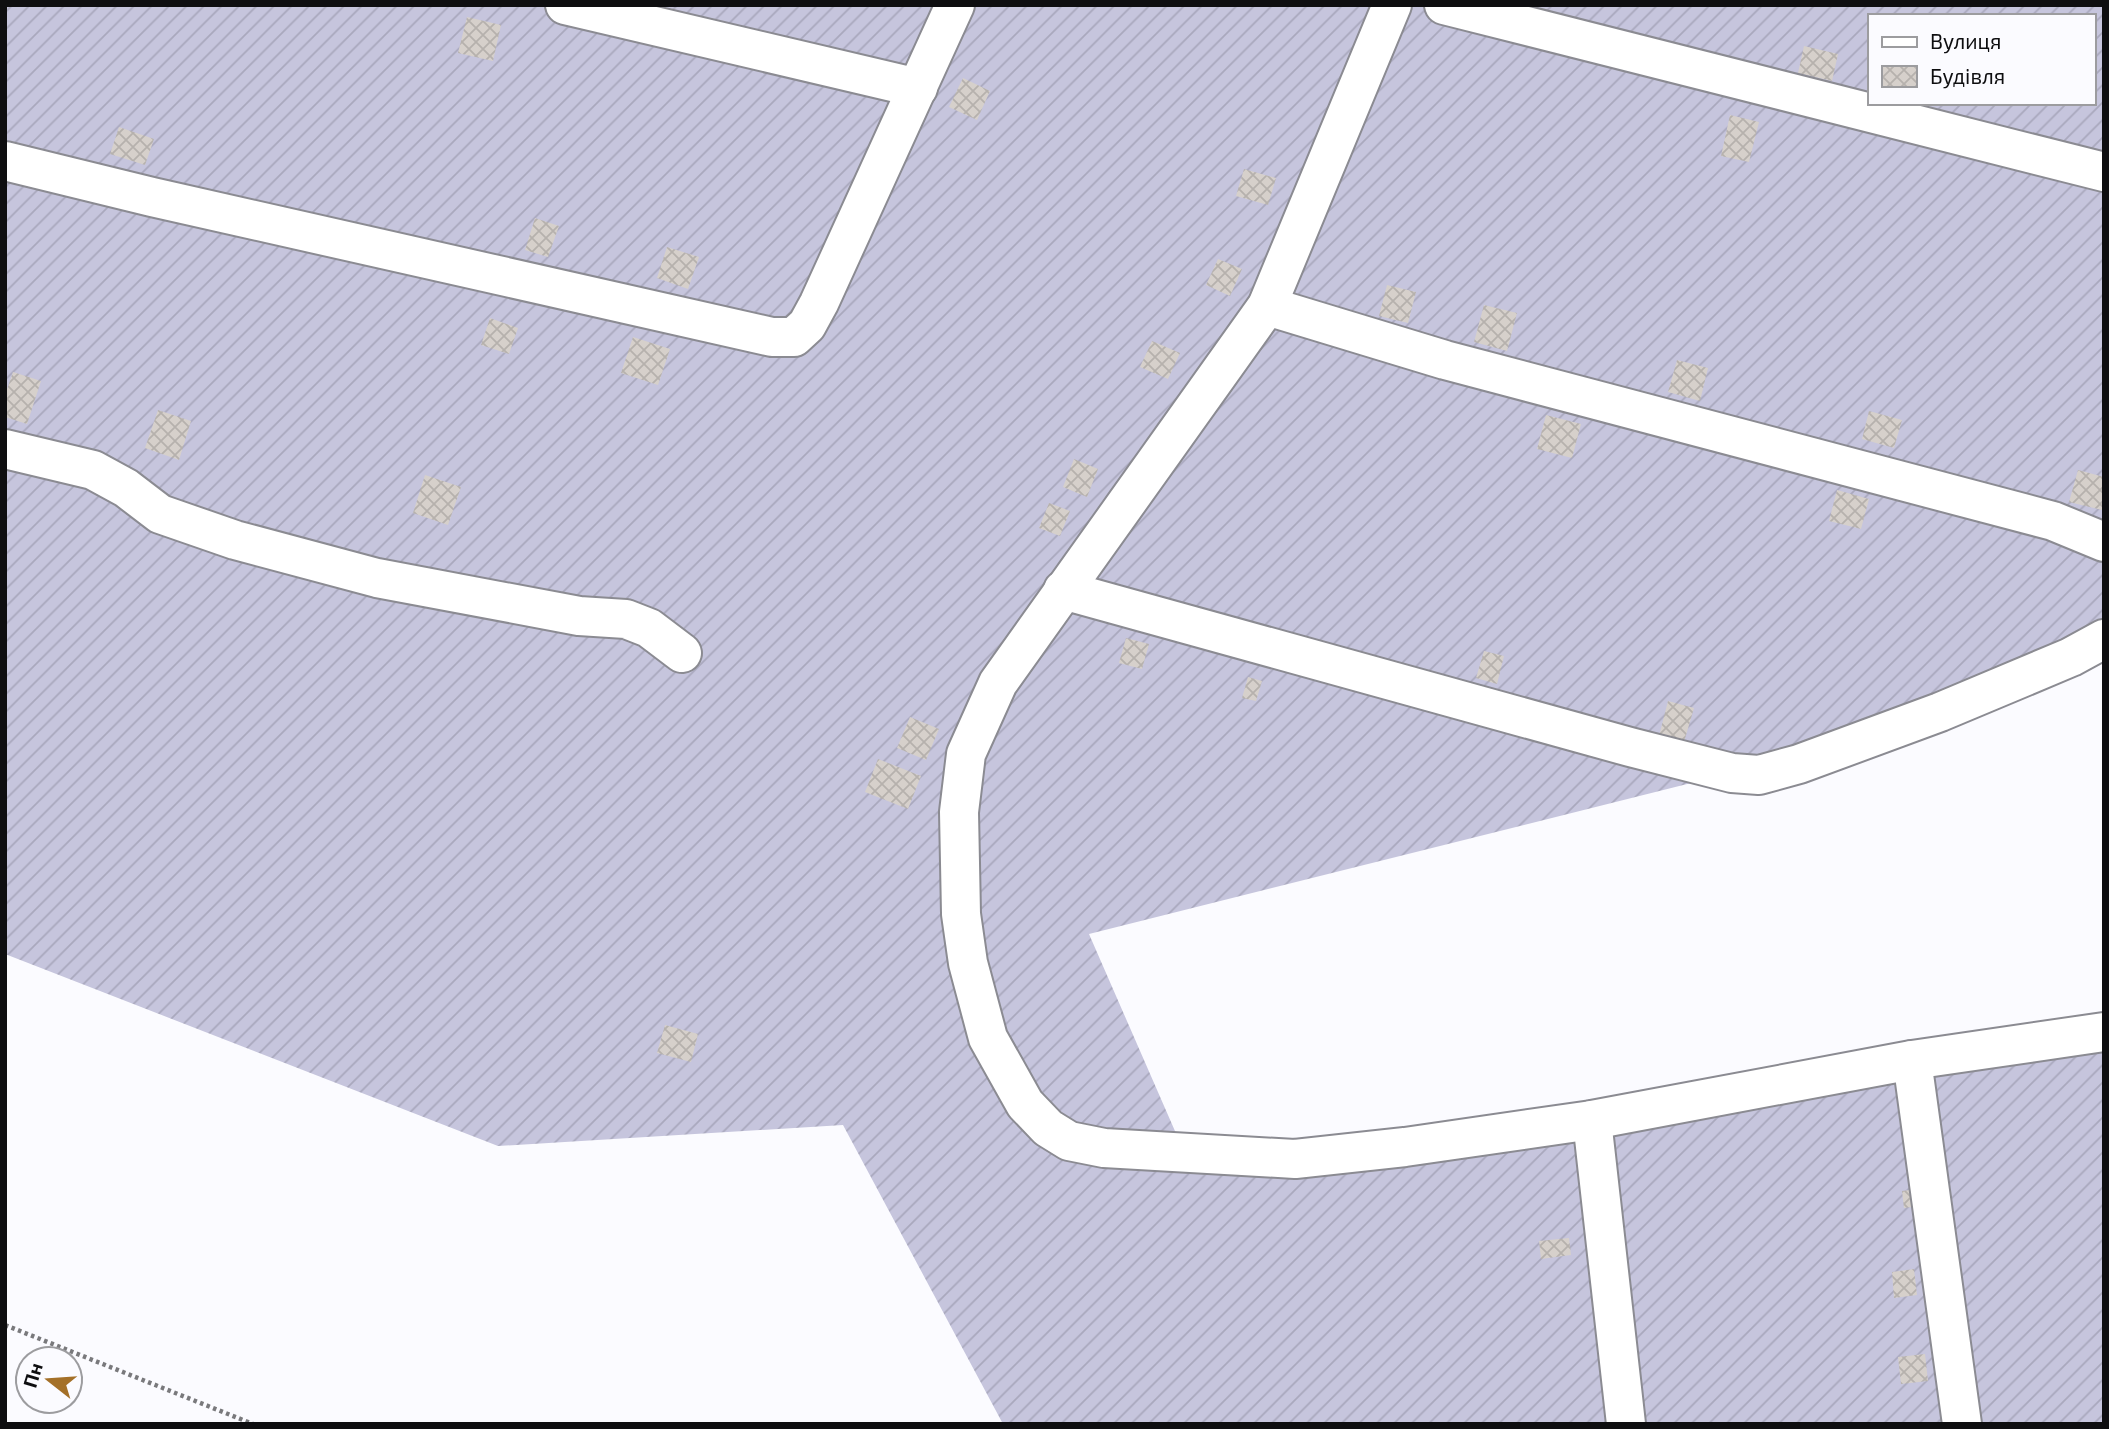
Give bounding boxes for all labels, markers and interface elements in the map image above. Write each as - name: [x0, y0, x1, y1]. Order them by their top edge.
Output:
- legend: [1868, 14, 2095, 105]
- text: Вулиця: [1930, 28, 2001, 54]
- text: Будівля: [1930, 63, 2005, 89]
- north arrow: [14, 1345, 84, 1415]
- text: Пн: [18, 1360, 47, 1390]

